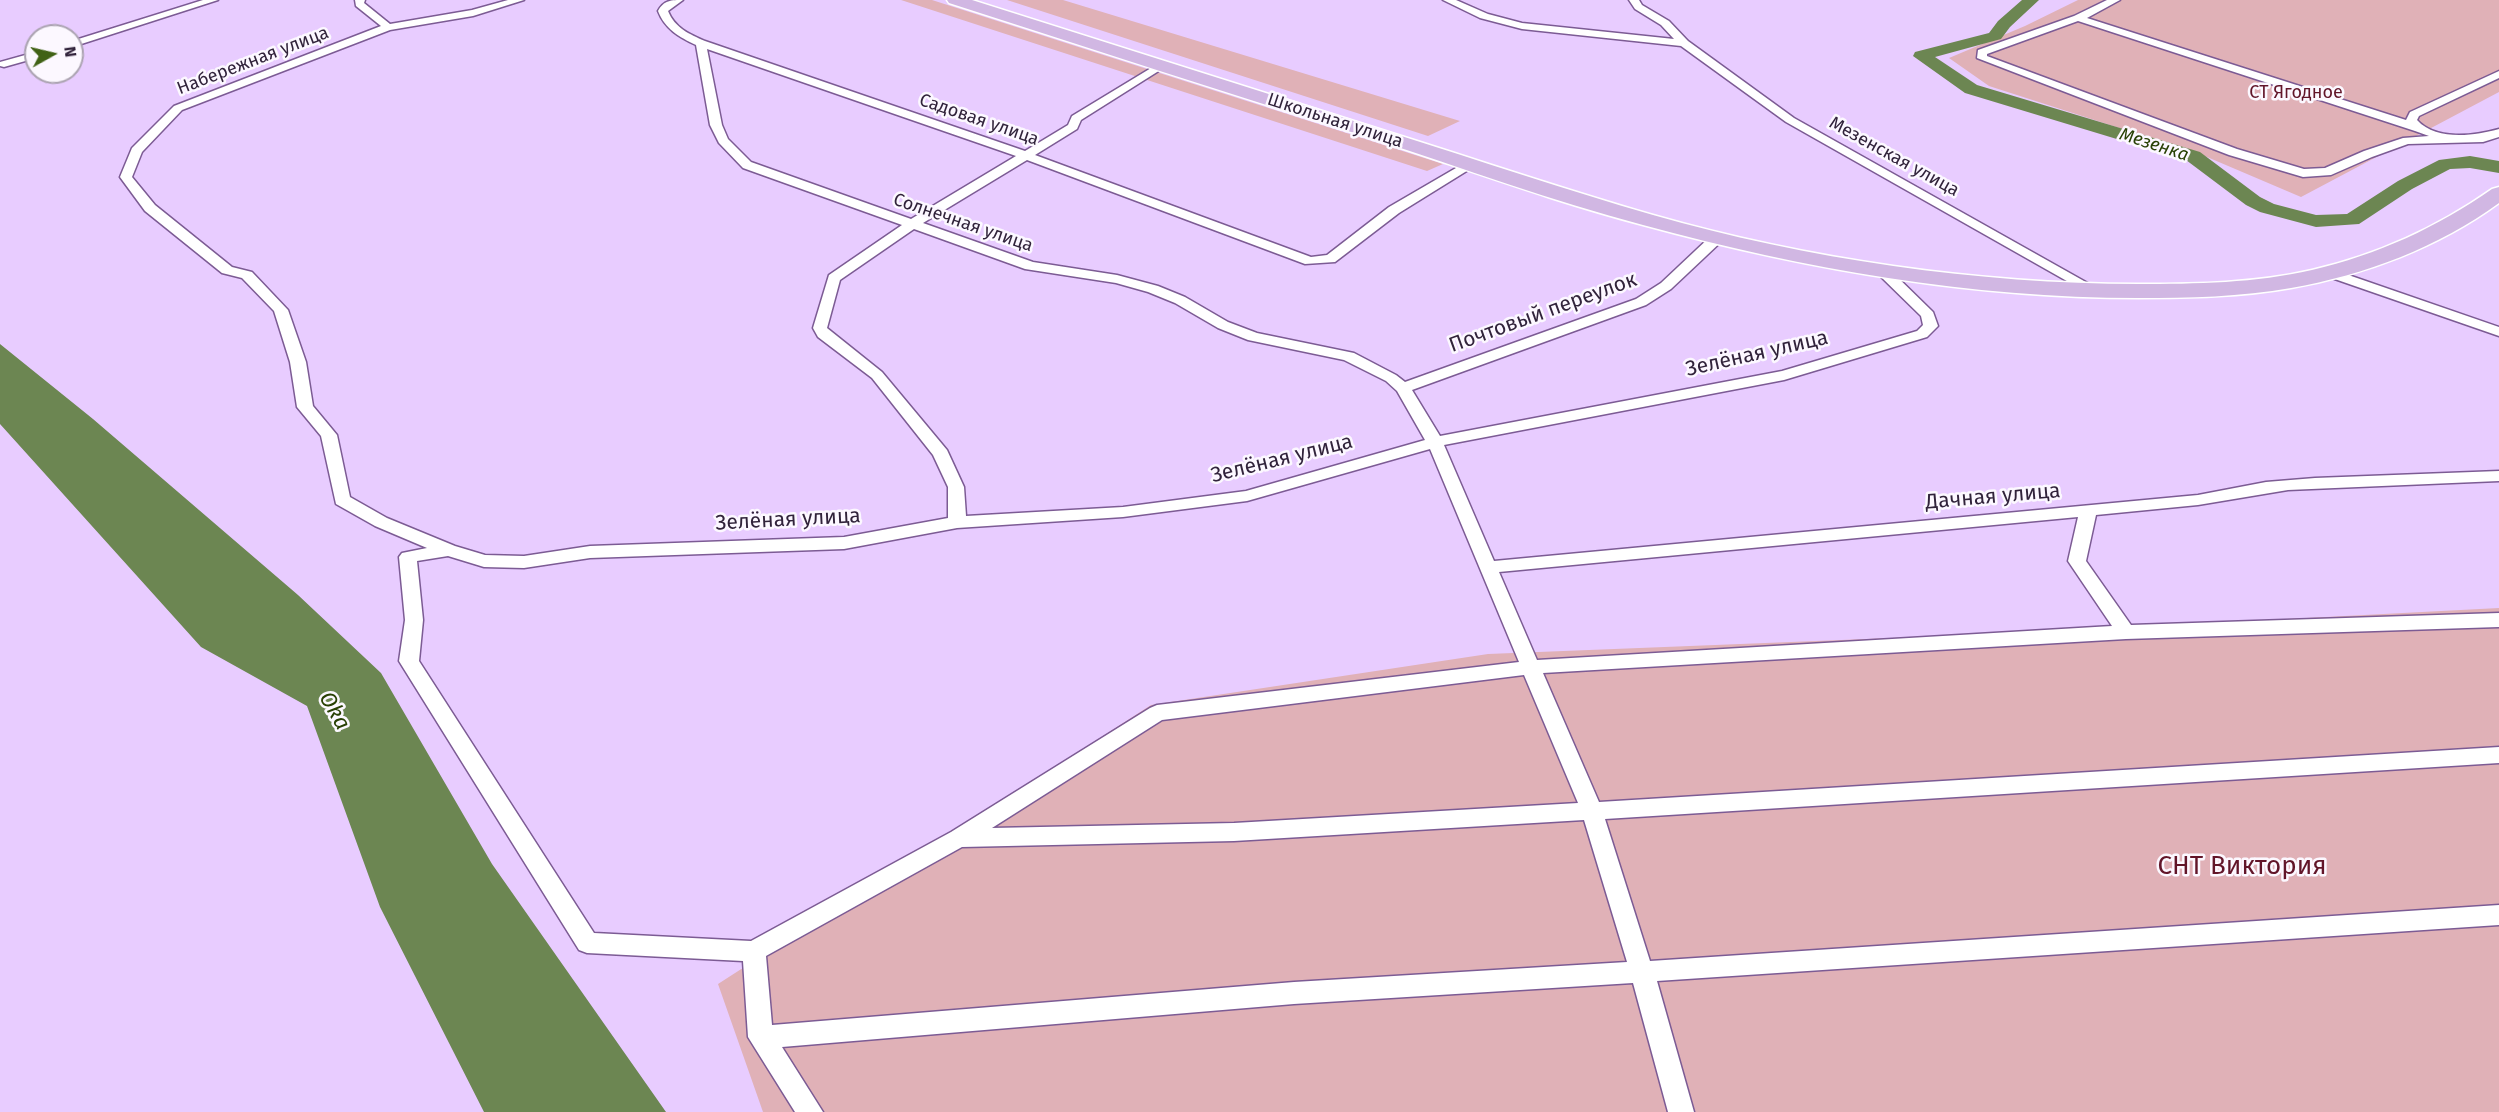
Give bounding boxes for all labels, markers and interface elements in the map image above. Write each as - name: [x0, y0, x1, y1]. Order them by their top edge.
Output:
- street label: Набережная улица: [174, 22, 332, 100]
- north arrow: [24, 24, 84, 84]
- text: N: [60, 45, 80, 58]
- park label: СТ Ягодное: [2249, 82, 2343, 104]
- street label: Садовая улица: [916, 89, 1042, 151]
- street label: Школьная улица: [1265, 89, 1405, 153]
- street label: Мезенская улица: [1825, 112, 1963, 202]
- water label: Мезенка: [2117, 124, 2191, 166]
- street label: Солнечная улица: [890, 189, 1036, 257]
- street label: Почтовый переулок: [1446, 267, 1640, 359]
- street label: Зелёная улица: [1683, 325, 1831, 383]
- street label: Зелёная улица: [1208, 429, 1356, 489]
- street label: Дачная улица: [1924, 479, 2062, 515]
- street label: Зелёная улица: [715, 504, 861, 536]
- water label: Oka: [313, 687, 355, 735]
- park label: СНТ Виктория: [2157, 851, 2327, 883]

